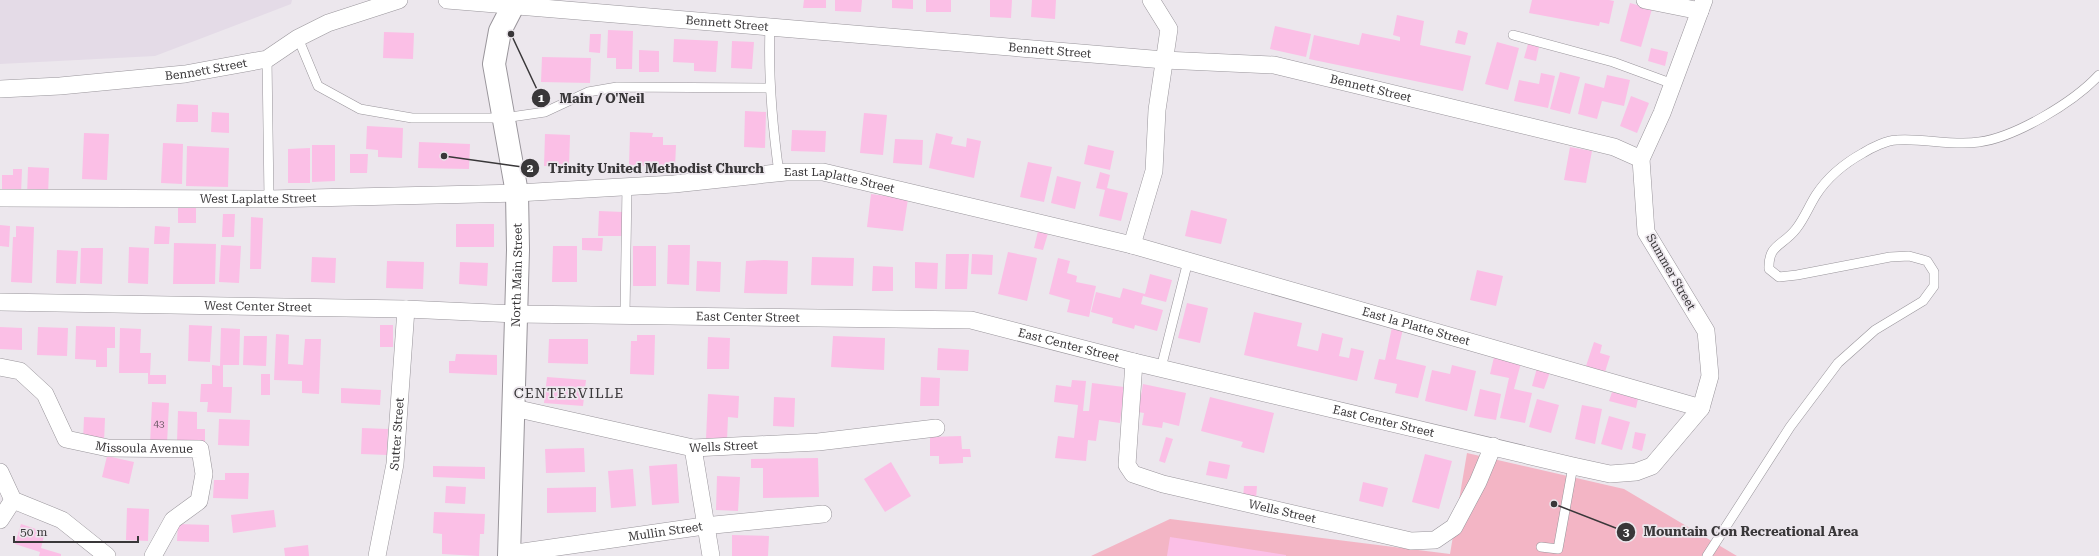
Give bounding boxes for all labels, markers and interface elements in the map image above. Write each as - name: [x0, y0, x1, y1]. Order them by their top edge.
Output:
- street label: Bennett Street: [685, 13, 770, 34]
- street label: Bennett Street: [1008, 40, 1093, 61]
- street label: Bennett Street: [164, 56, 249, 83]
- street label: Bennett Street: [1328, 72, 1413, 105]
- callout: Main / O'Neil: [531, 86, 652, 111]
- text: 1: [538, 91, 545, 105]
- text: Main / O'Neil: [559, 91, 645, 106]
- callout: Trinity United Methodist Church: [520, 155, 772, 180]
- text: 2: [527, 161, 534, 175]
- text: Trinity United Methodist Church: [548, 161, 764, 176]
- street label: East Laplatte Street: [784, 165, 896, 196]
- street label: West Laplatte Street: [200, 191, 317, 206]
- street label: North Main Street: [509, 222, 525, 327]
- street label: Summer Street: [1643, 231, 1699, 313]
- street label: West Center Street: [204, 299, 313, 314]
- street label: East la Platte Street: [1361, 304, 1472, 349]
- street label: East Center Street: [696, 309, 800, 325]
- street label: East Center Street: [1017, 325, 1121, 365]
- district label: CENTERVILLE: [514, 385, 624, 401]
- street label: Sutter Street: [387, 396, 407, 471]
- street label: East Center Street: [1331, 402, 1436, 440]
- house number: 43: [153, 418, 165, 429]
- street label: Missoula Avenue: [94, 438, 193, 456]
- street label: Wells Street: [689, 438, 759, 455]
- street label: Wells Street: [1247, 497, 1318, 526]
- scale bar: [14, 518, 138, 544]
- street label: Mullin Street: [627, 519, 704, 544]
- callout: Mountain Con Recreational Area: [1616, 519, 1866, 544]
- text: Mountain Con Recreational Area: [1644, 524, 1859, 539]
- text: 50 m: [20, 525, 47, 539]
- text: 3: [1623, 525, 1630, 539]

